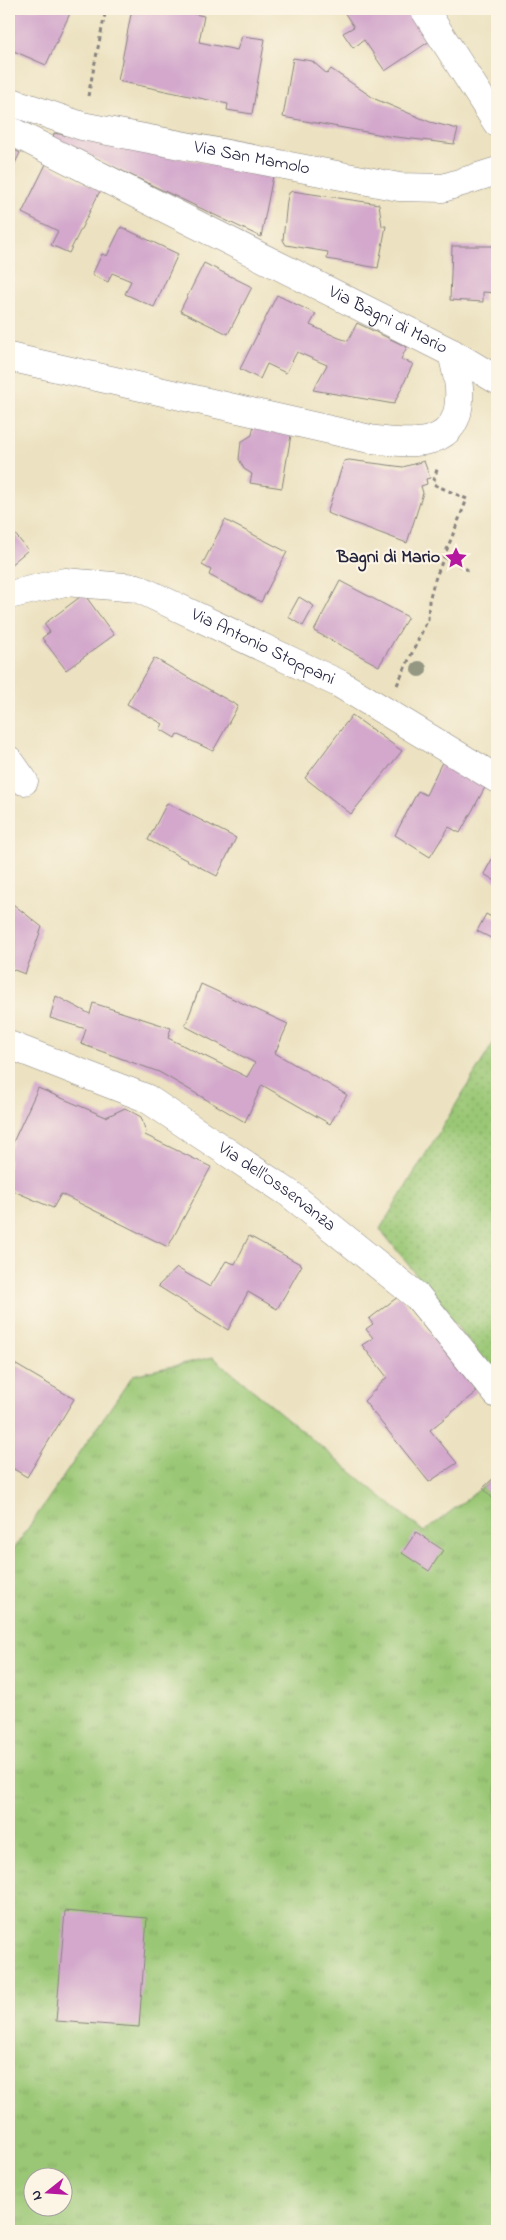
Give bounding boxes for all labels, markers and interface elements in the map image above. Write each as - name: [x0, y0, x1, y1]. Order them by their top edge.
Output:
- street label: Via San Mamolo: [191, 135, 312, 183]
- street label: Via Bagni di Mario: [323, 279, 452, 362]
- place label: Bagni di Mario: [336, 545, 440, 572]
- place icon: Bagni di Mario: [443, 545, 469, 571]
- street label: Via Antonio Stoppani: [186, 602, 339, 693]
- street label: Via dell'Osservanza: [211, 1136, 341, 1239]
- north arrow: [22, 2168, 72, 2218]
- text: N: [26, 2188, 48, 2203]

